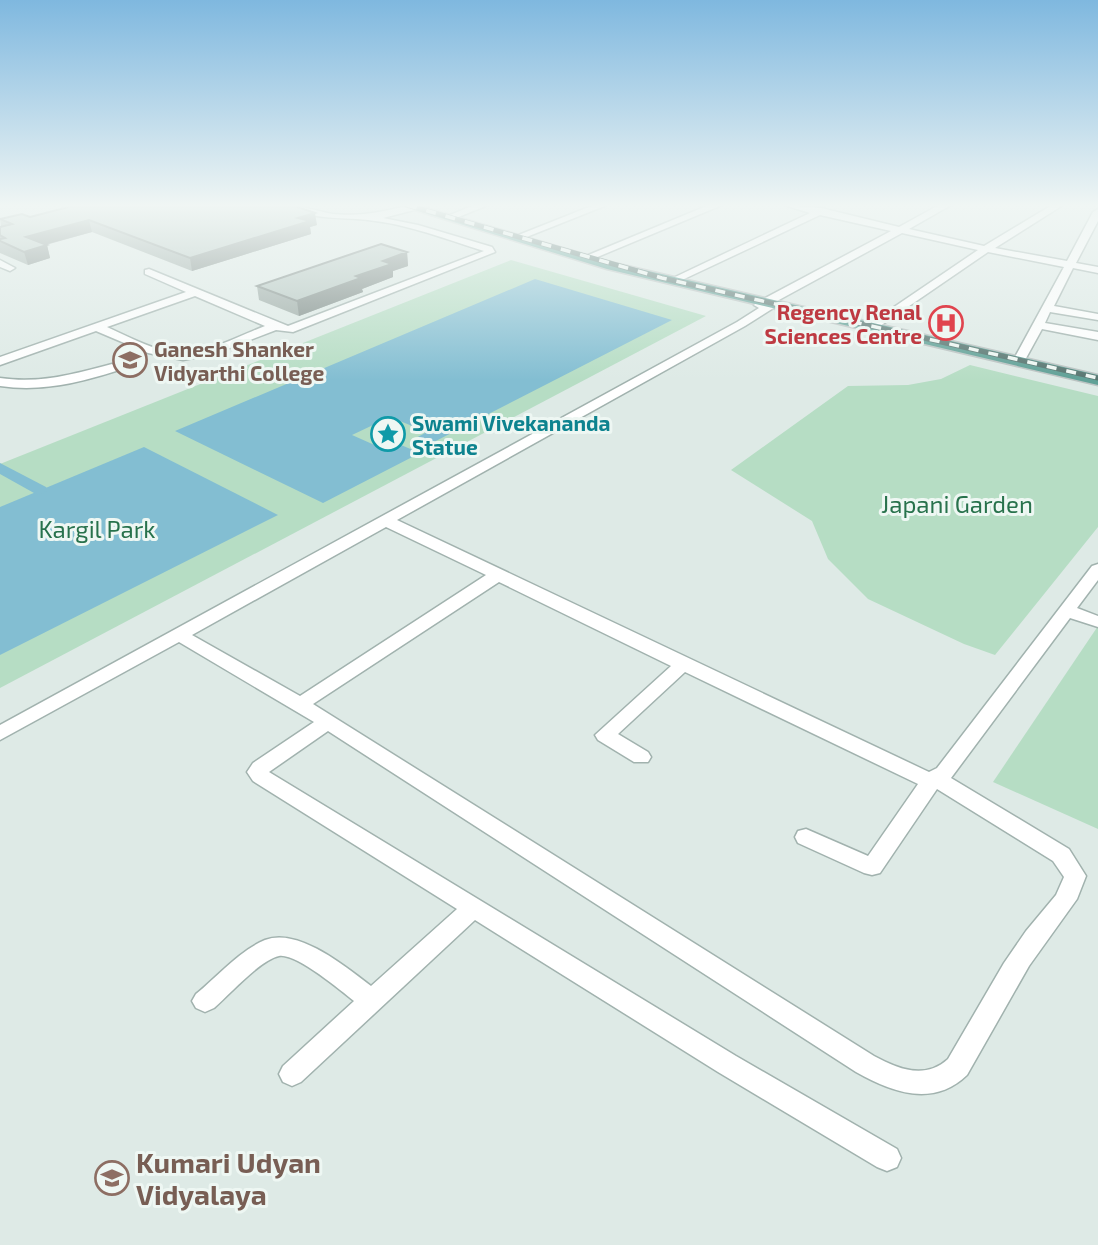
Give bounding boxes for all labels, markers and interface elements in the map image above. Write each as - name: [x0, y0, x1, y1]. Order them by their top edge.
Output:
- place label: Regency Renal Sciences Centre: [765, 299, 922, 348]
- hospital icon: Regency Renal Sciences Centre: [927, 304, 965, 342]
- place label: Ganesh Shanker Vidyarthi College: [154, 336, 324, 386]
- school or university icon: Ganesh Shanker Vidyarthi College: [111, 341, 149, 379]
- place label: Swami Vivekananda Statue: [412, 410, 611, 459]
- place icon: Swami Vivekananda Statue: [369, 415, 407, 453]
- park label: Japani Garden: [881, 489, 1033, 518]
- park label: Kargil Park: [38, 514, 156, 543]
- place label: Kumari Udyan Vidyalaya: [136, 1145, 321, 1211]
- school or university icon: Kumari Udyan Vidyalaya: [93, 1159, 131, 1197]

